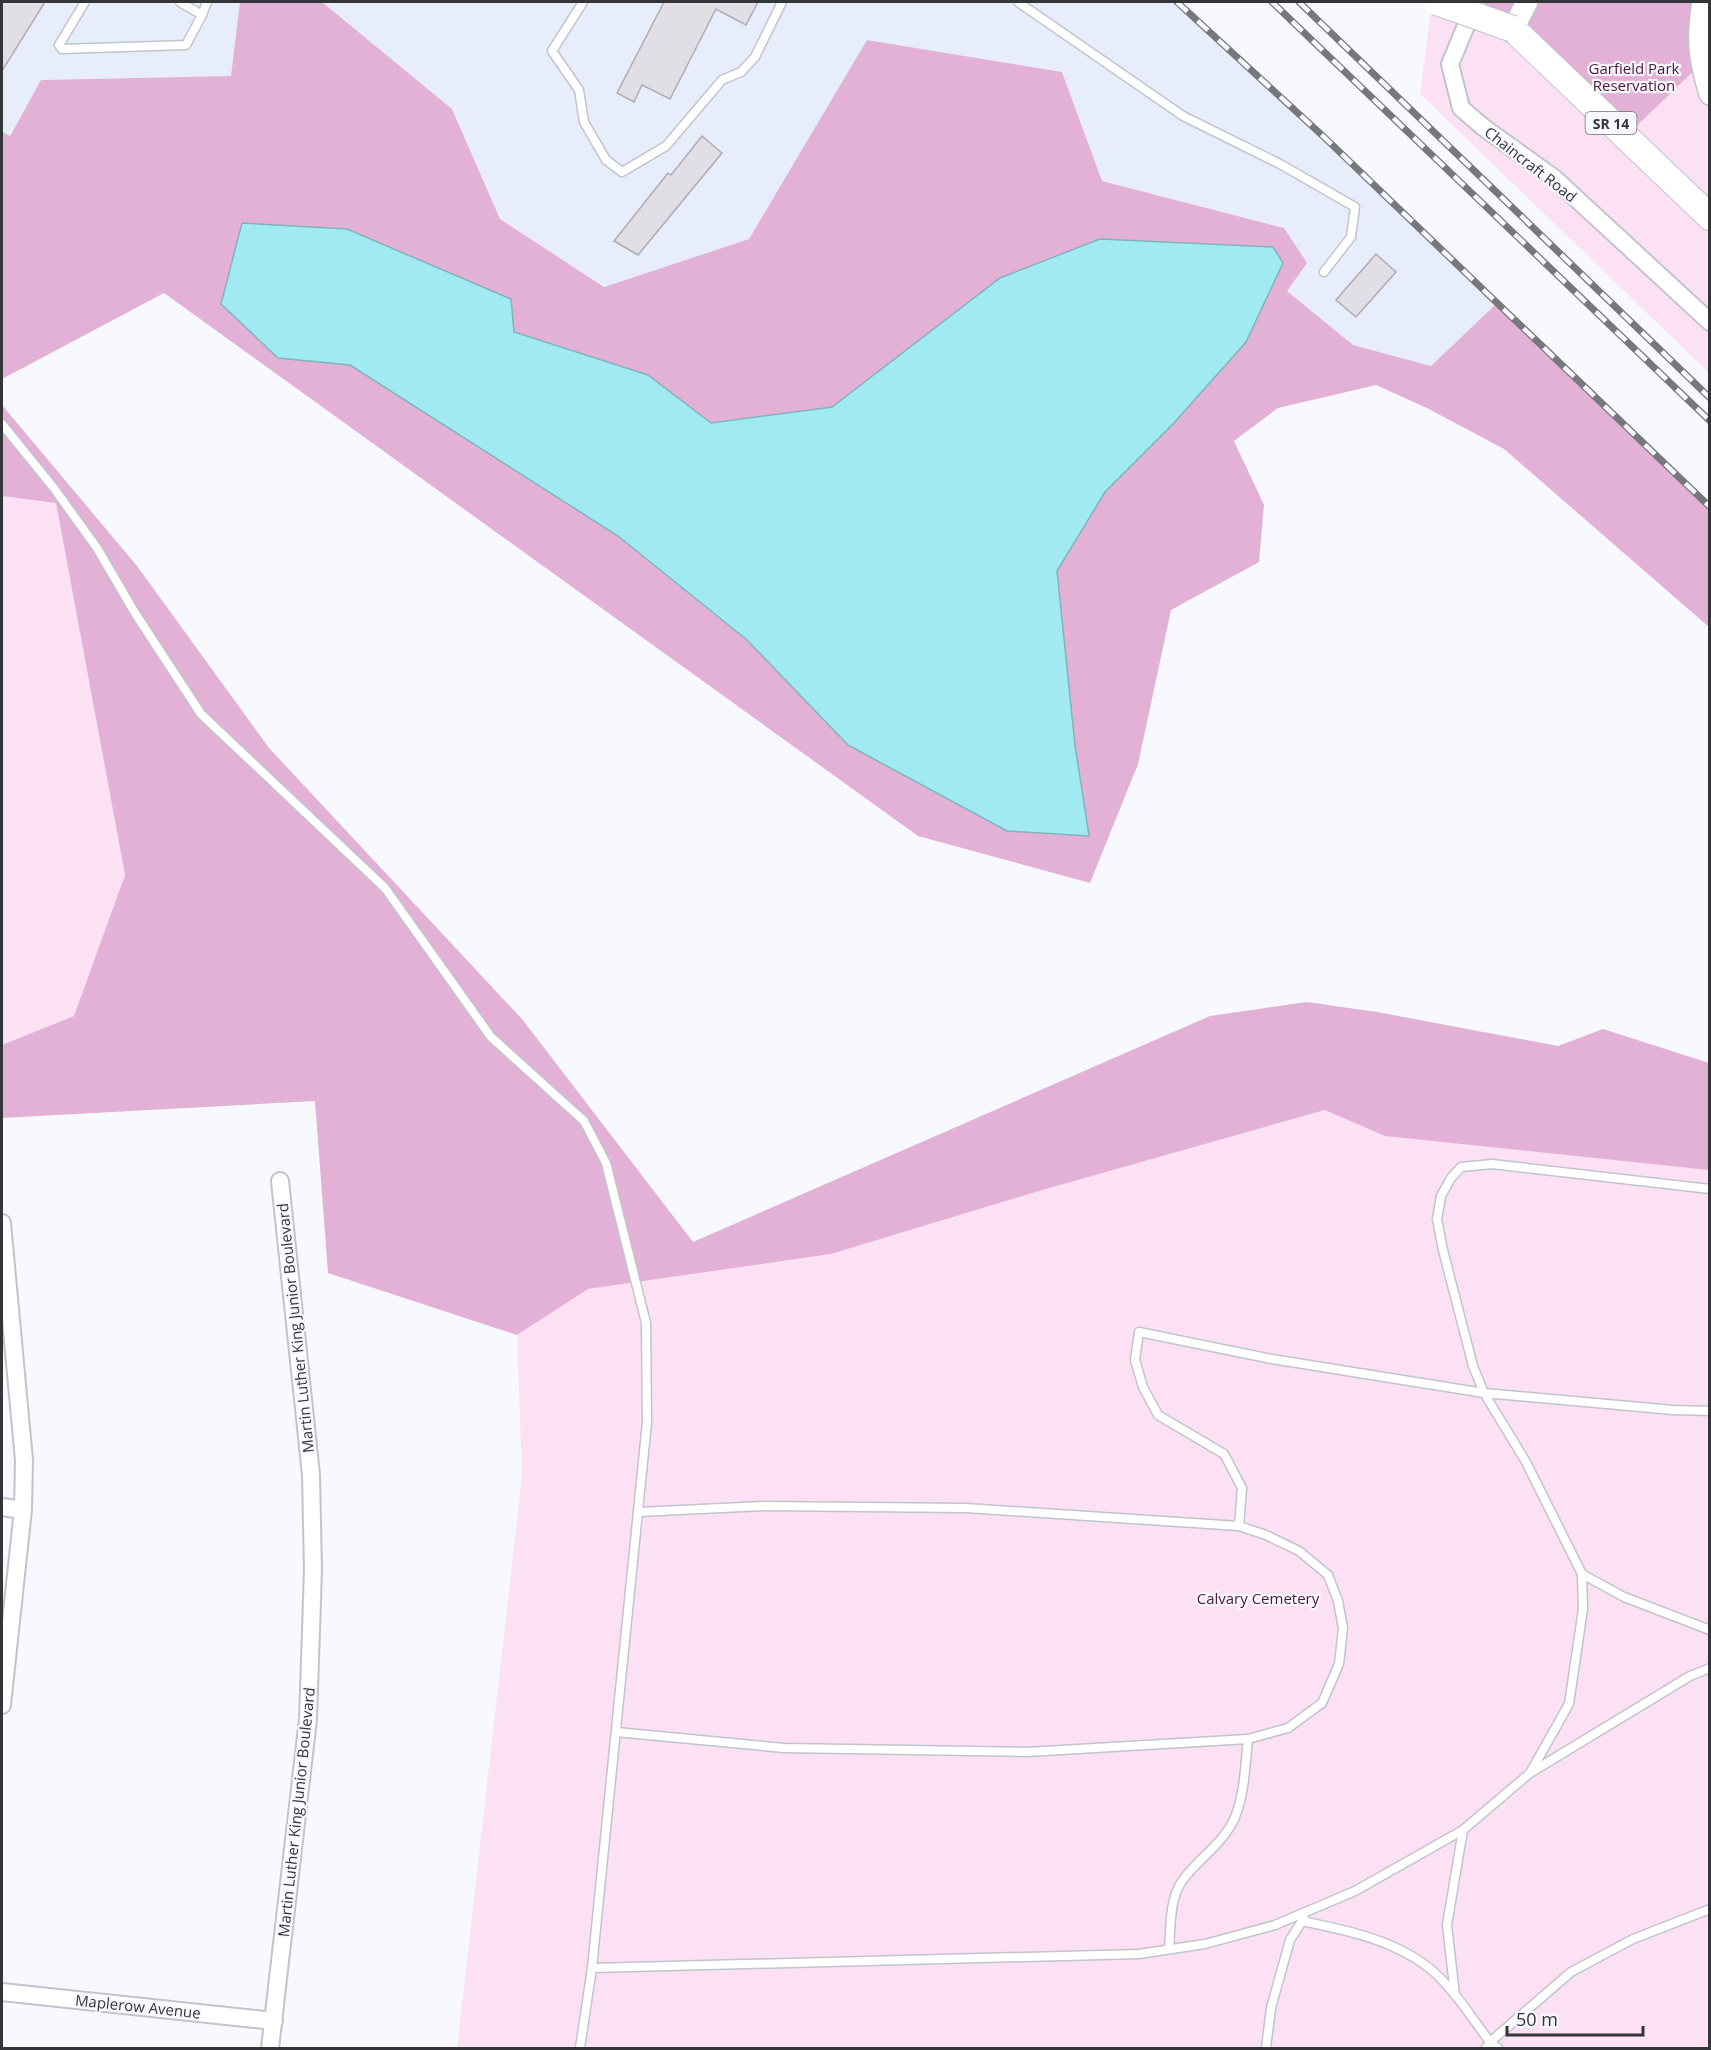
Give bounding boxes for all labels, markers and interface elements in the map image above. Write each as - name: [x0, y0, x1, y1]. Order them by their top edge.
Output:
- park label: Garfield Park Reservation: [1589, 58, 1680, 95]
- road number: SR 14: [1586, 112, 1636, 134]
- street label: Chaincraft Road: [1481, 122, 1581, 206]
- street label: Martin Luther King Junior Boulevard: [272, 1202, 318, 1454]
- park label: Calvary Cemetery: [1197, 1588, 1320, 1608]
- street label: Martin Luther King Junior Boulevard: [273, 1686, 319, 1938]
- street label: Maplerow Avenue: [74, 1989, 202, 2023]
- scale bar: [1507, 1999, 1644, 2037]
- text: 50 m: [1516, 2007, 1558, 2031]

